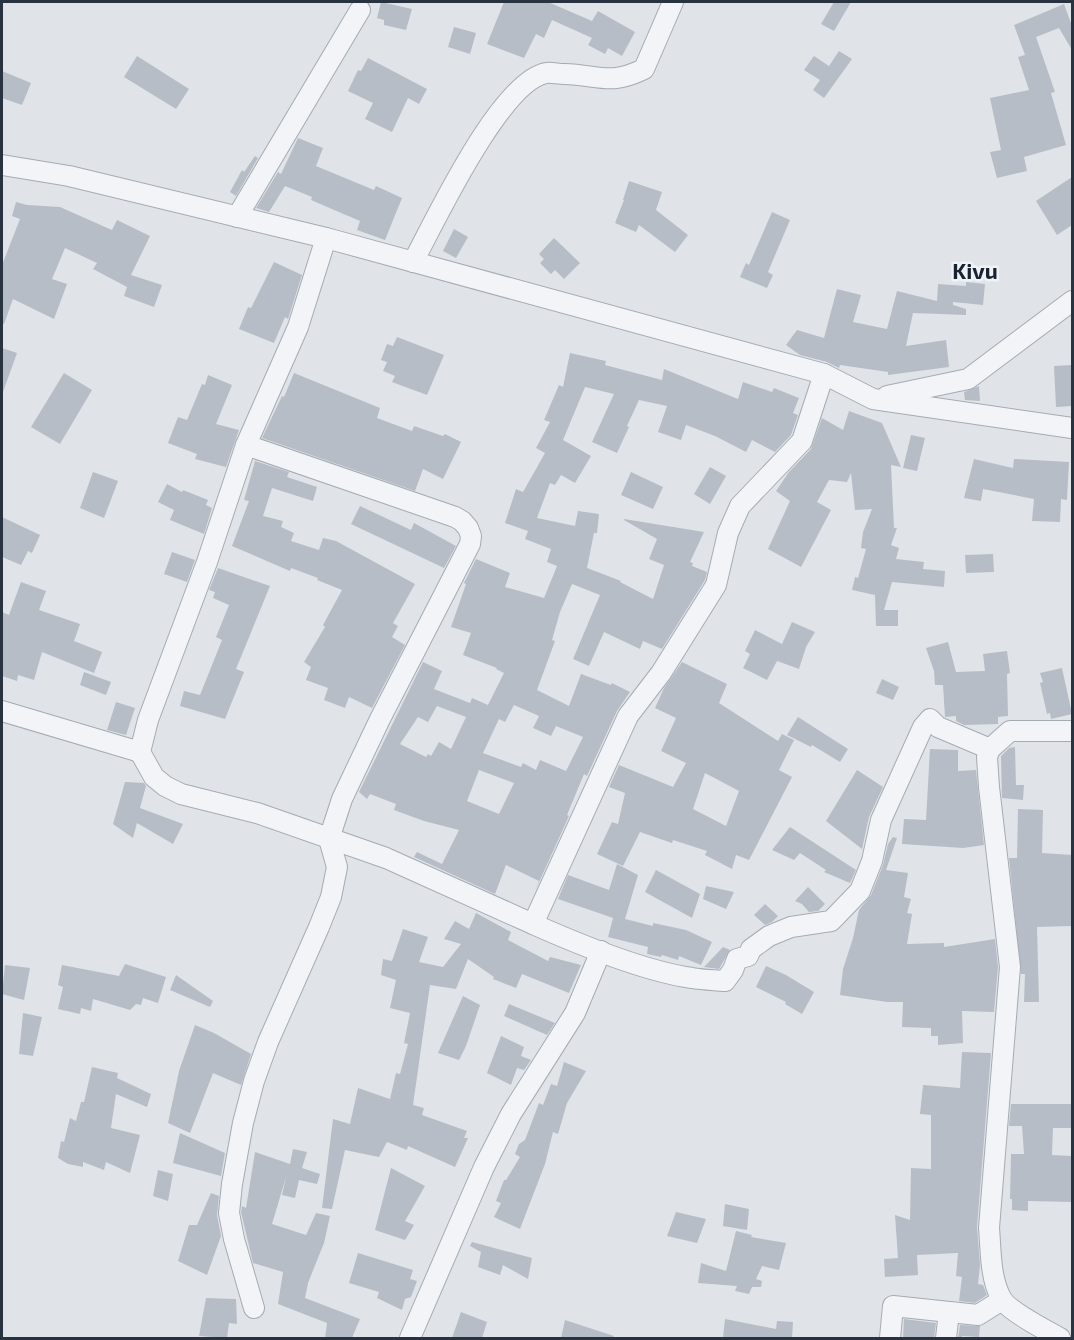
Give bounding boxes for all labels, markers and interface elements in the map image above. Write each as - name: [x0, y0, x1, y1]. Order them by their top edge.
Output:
- district label: Kivu: [952, 257, 998, 283]

